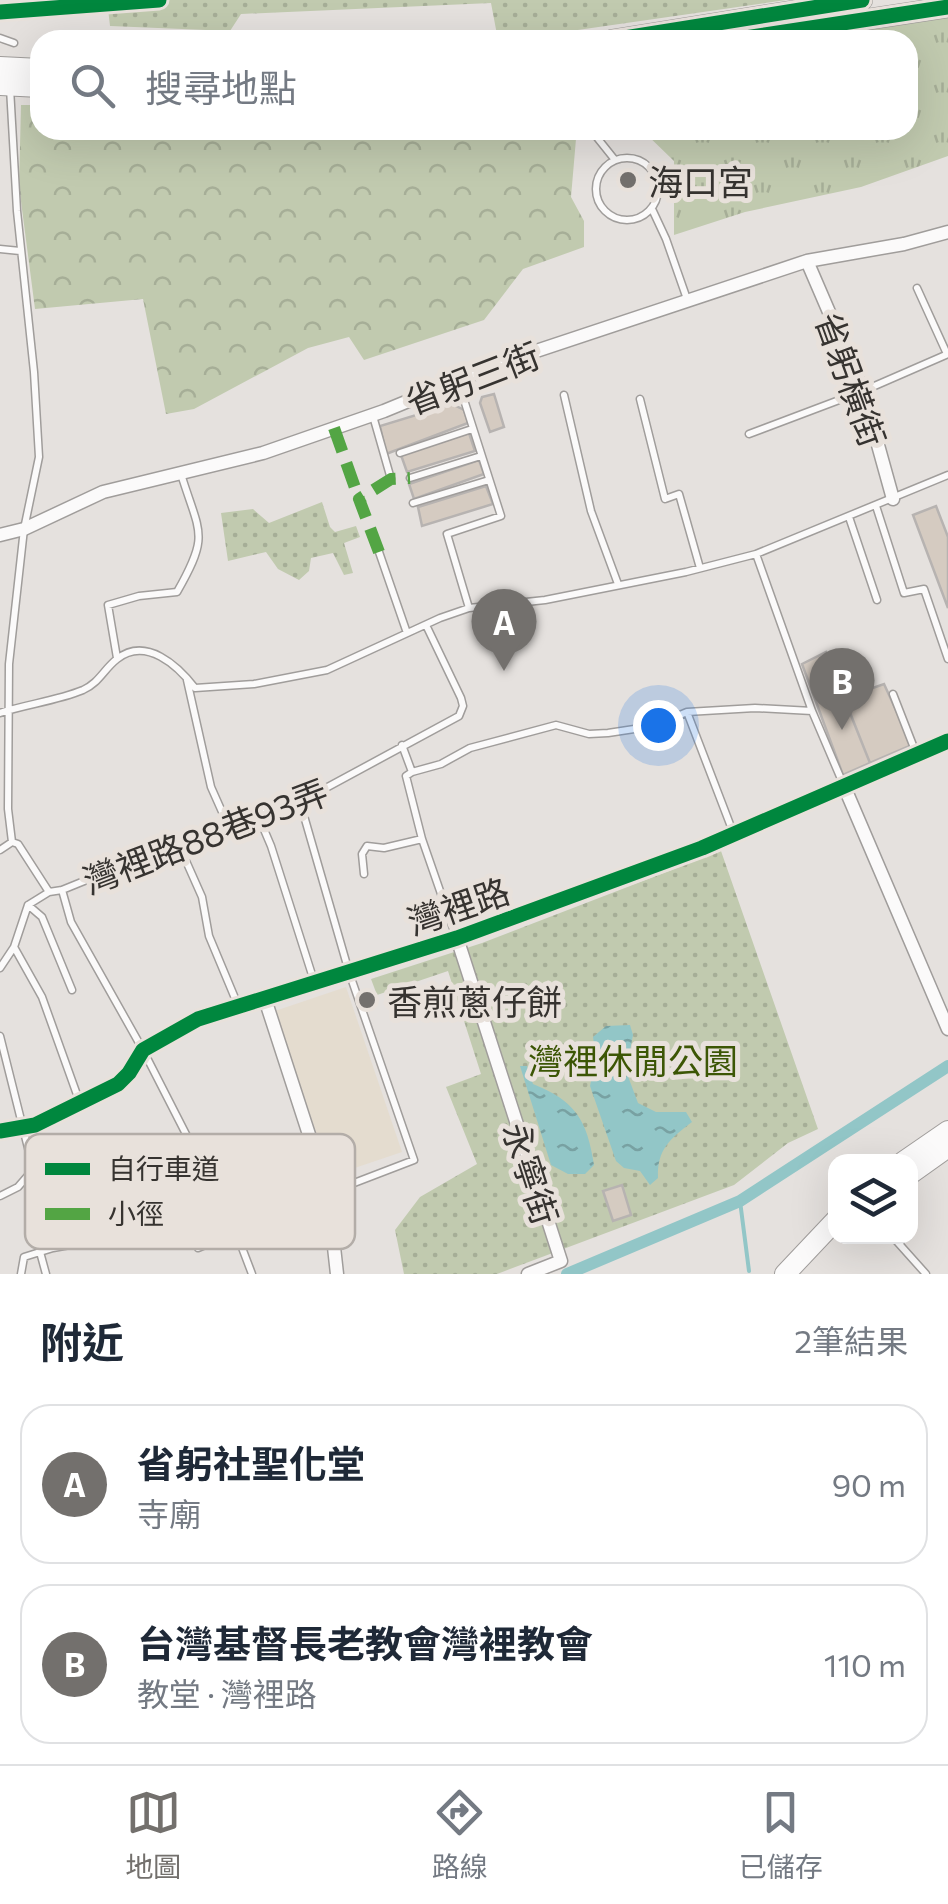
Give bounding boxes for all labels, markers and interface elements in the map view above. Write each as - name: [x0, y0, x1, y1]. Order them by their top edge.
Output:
- search box: [30, 30, 918, 140]
- icon: search: [65, 58, 120, 113]
- text: 搜尋地點: [145, 63, 297, 110]
- place label: 海口宮: [648, 159, 753, 202]
- marker: 海口宮: [617, 169, 639, 191]
- street label: 省躬橫街: [808, 306, 896, 452]
- street label: 省躬三街: [399, 332, 545, 422]
- pin: A: [472, 588, 536, 671]
- pin: B: [810, 648, 874, 730]
- your location: [633, 700, 684, 751]
- street label: 灣裡路88巷93弄: [77, 769, 333, 901]
- street label: 灣裡路: [401, 868, 515, 942]
- place label: 香煎蔥仔餅: [387, 979, 562, 1022]
- marker: 香煎蔥仔餅: [356, 989, 378, 1011]
- park label: 灣裡休閒公園: [528, 1038, 738, 1081]
- street label: 永寧街: [495, 1116, 569, 1230]
- legend: [25, 1134, 355, 1249]
- text: 自行車道: [108, 1151, 220, 1185]
- map controls: [828, 1154, 918, 1244]
- button: layers: [828, 1154, 918, 1244]
- text: 小徑: [108, 1196, 164, 1230]
- text: 附近: [40, 1315, 124, 1367]
- text: 2筆結果: [794, 1320, 908, 1360]
- text: 省躬社聖化堂: [137, 1439, 365, 1486]
- text: A: [63, 1464, 86, 1504]
- text: 90 m: [832, 1464, 906, 1504]
- text: 寺廟: [137, 1493, 201, 1533]
- text: 台灣基督長老教會灣裡教會: [137, 1619, 593, 1666]
- text: B: [64, 1644, 85, 1684]
- text: 110 m: [824, 1644, 906, 1684]
- text: 教堂 · 灣裡路: [137, 1673, 317, 1713]
- tab: 地圖: [125, 1785, 181, 1885]
- tab: 路線: [432, 1785, 488, 1885]
- tab: 已儲存: [739, 1785, 823, 1885]

